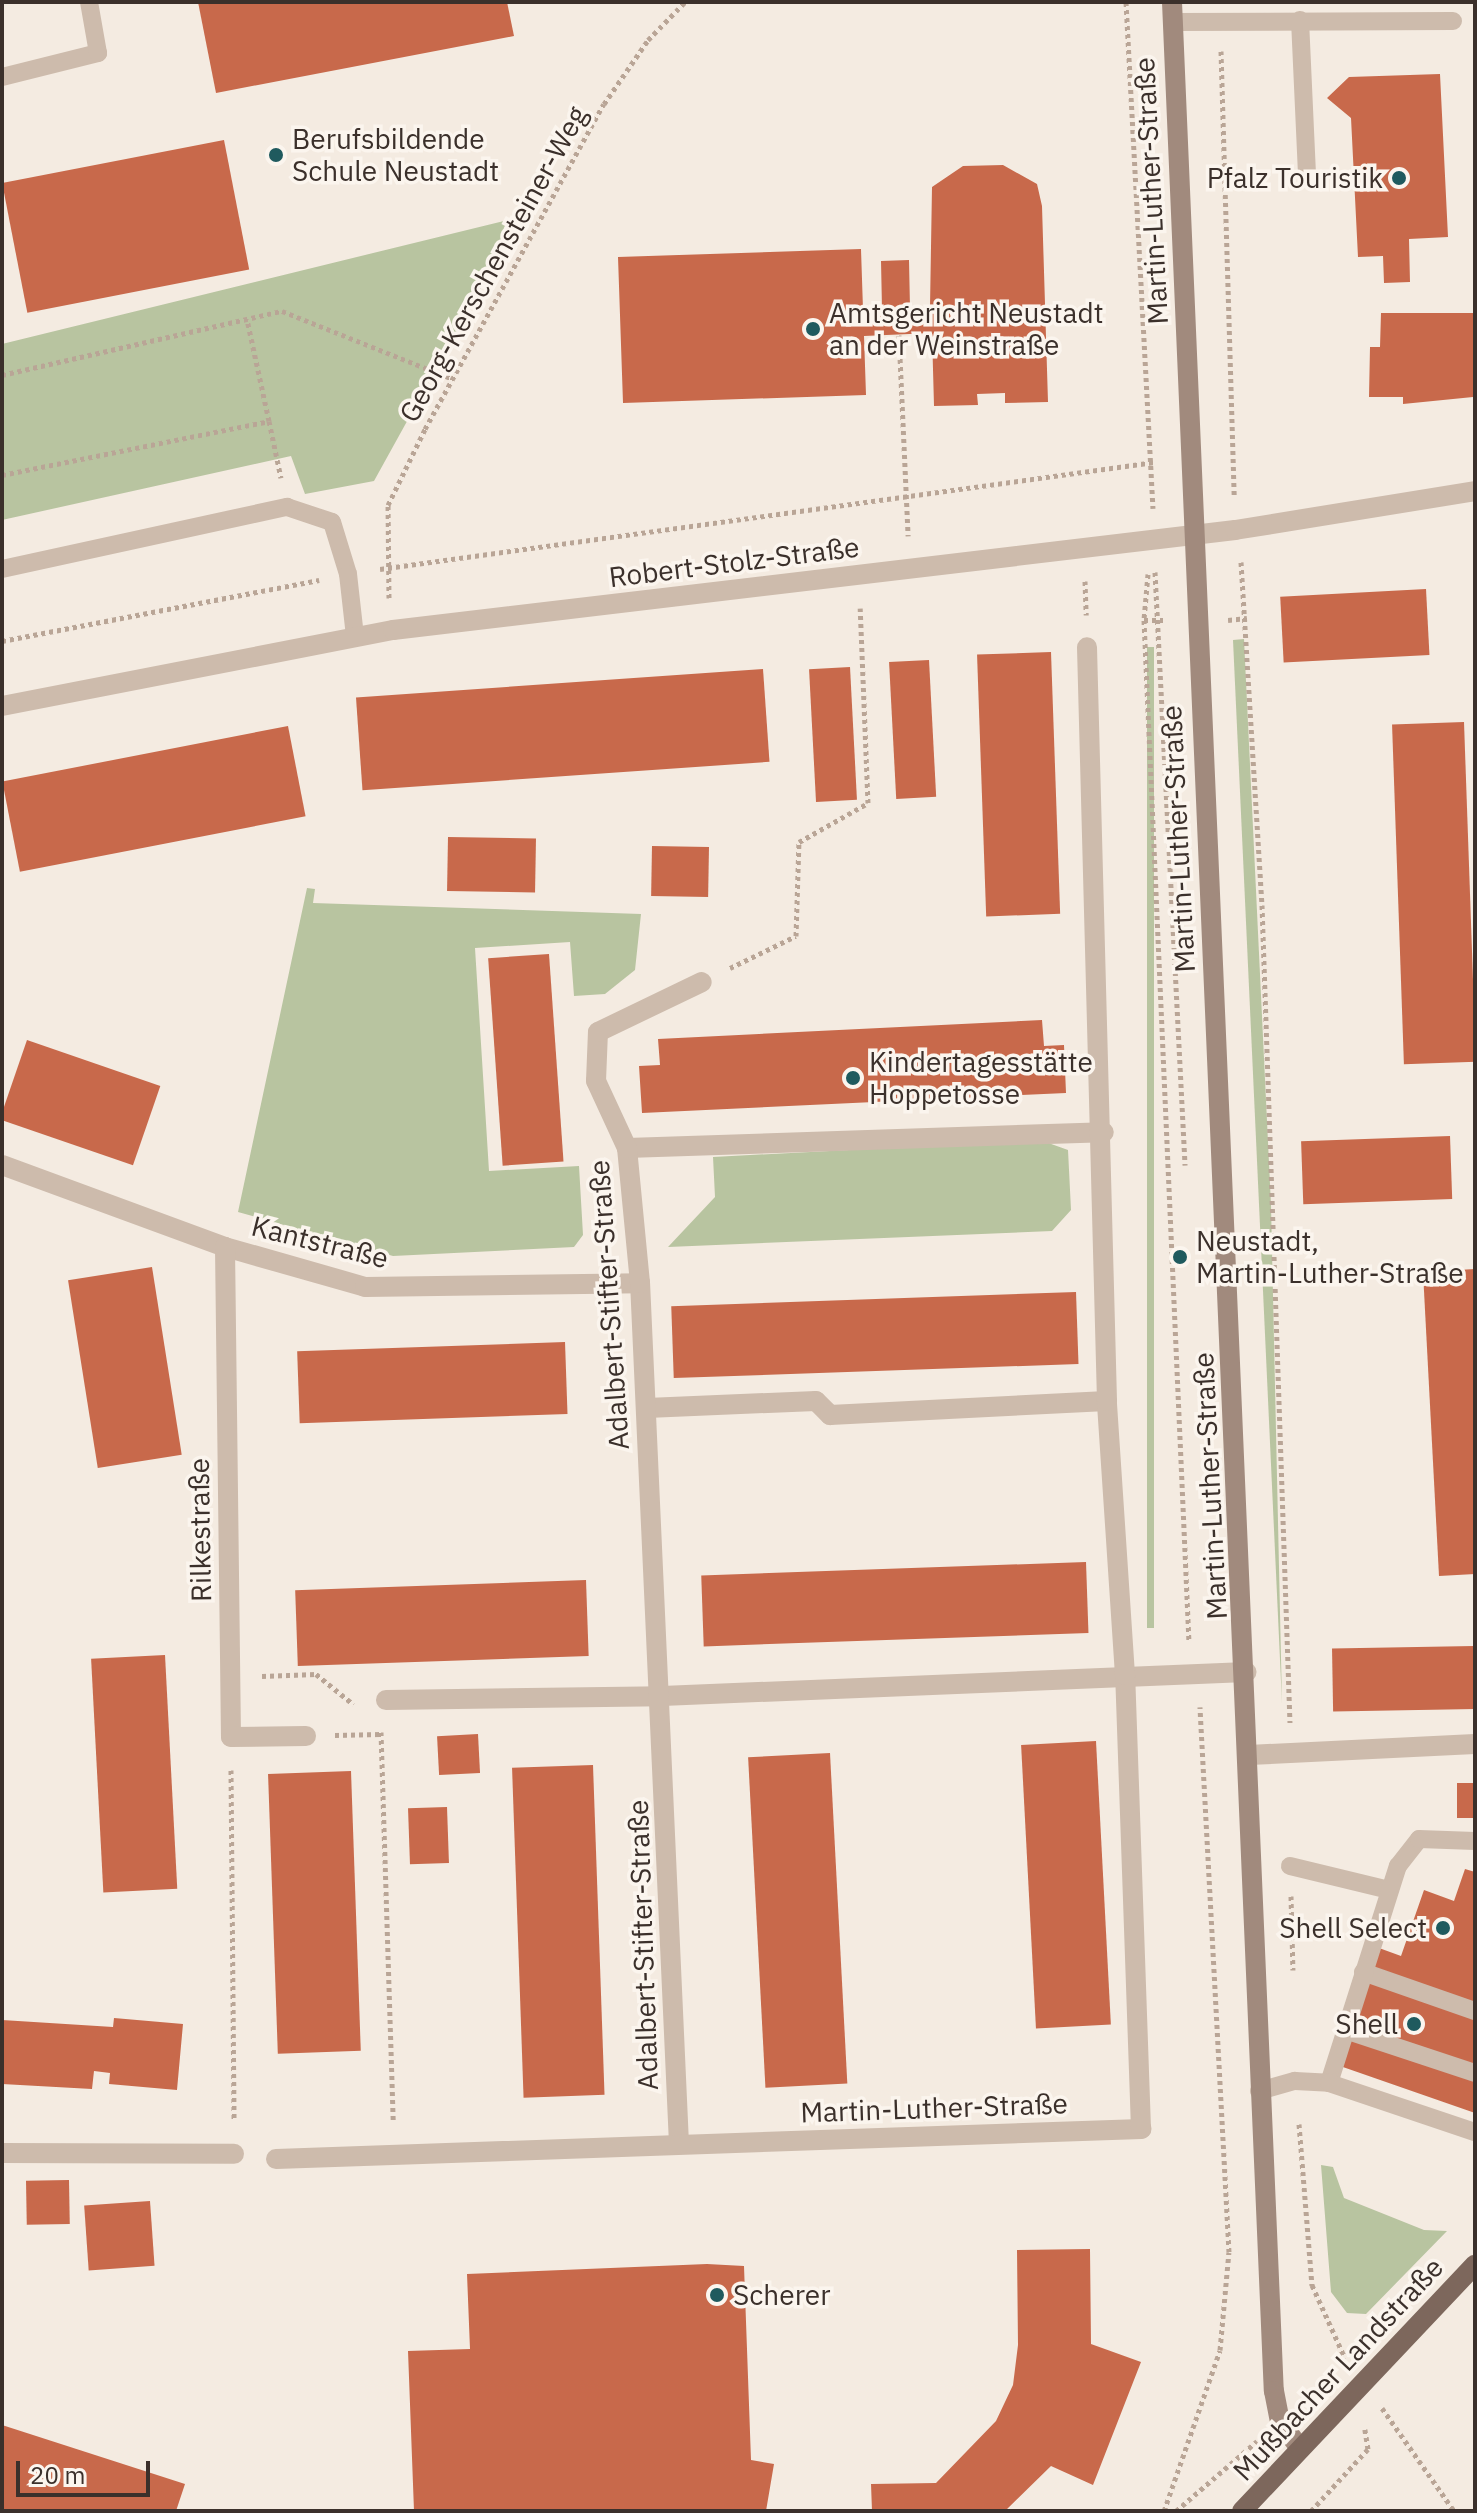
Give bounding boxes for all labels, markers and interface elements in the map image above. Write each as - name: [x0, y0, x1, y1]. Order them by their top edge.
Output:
- street label: Martin-Luther-Straße: [1127, 57, 1175, 325]
- street label: Georg-Kerschensteiner-Weg: [392, 100, 594, 428]
- place label: Berufsbildende Schule Neustadt: [292, 122, 499, 188]
- marker: Berufsbildende Schule Neustadt: [267, 146, 285, 164]
- place label: Pfalz Touristik: [1207, 161, 1383, 195]
- marker: Pfalz Touristik: [1390, 169, 1408, 187]
- place label: Amtsgericht Neustadt an der Weinstraße: [829, 296, 1104, 362]
- marker: Amtsgericht Neustadt an der Weinstraße: [804, 320, 822, 338]
- street label: Robert-Stolz-Straße: [607, 530, 861, 594]
- street label: Martin-Luther-Straße: [1154, 705, 1202, 973]
- place label: Kindertagesstätte Hoppetosse: [869, 1045, 1093, 1111]
- marker: Kindertagesstätte Hoppetosse: [844, 1069, 862, 1087]
- street label: Adalbert-Stifter-Straße: [582, 1159, 636, 1451]
- street label: Kantstraße: [248, 1209, 392, 1275]
- place label: Neustadt, Martin-Luther-Straße: [1196, 1224, 1464, 1290]
- marker: Neustadt, Martin-Luther-Straße: [1171, 1248, 1189, 1266]
- street label: Martin-Luther-Straße: [1186, 1352, 1234, 1620]
- street label: Rilkestraße: [182, 1458, 218, 1602]
- street label: Adalbert-Stifter-Straße: [621, 1799, 665, 2091]
- place label: Shell Select: [1279, 1911, 1427, 1945]
- marker: Shell Select: [1434, 1919, 1452, 1937]
- place label: Shell: [1335, 2007, 1398, 2041]
- marker: Shell: [1405, 2015, 1423, 2033]
- street label: Martin-Luther-Straße: [800, 2087, 1068, 2129]
- street label: Mußbacher Landstraße: [1226, 2250, 1450, 2488]
- place label: Scherer: [733, 2278, 830, 2312]
- marker: Scherer: [708, 2286, 726, 2304]
- scale bar: [20, 2445, 154, 2495]
- text: 20 m: [30, 2459, 85, 2491]

